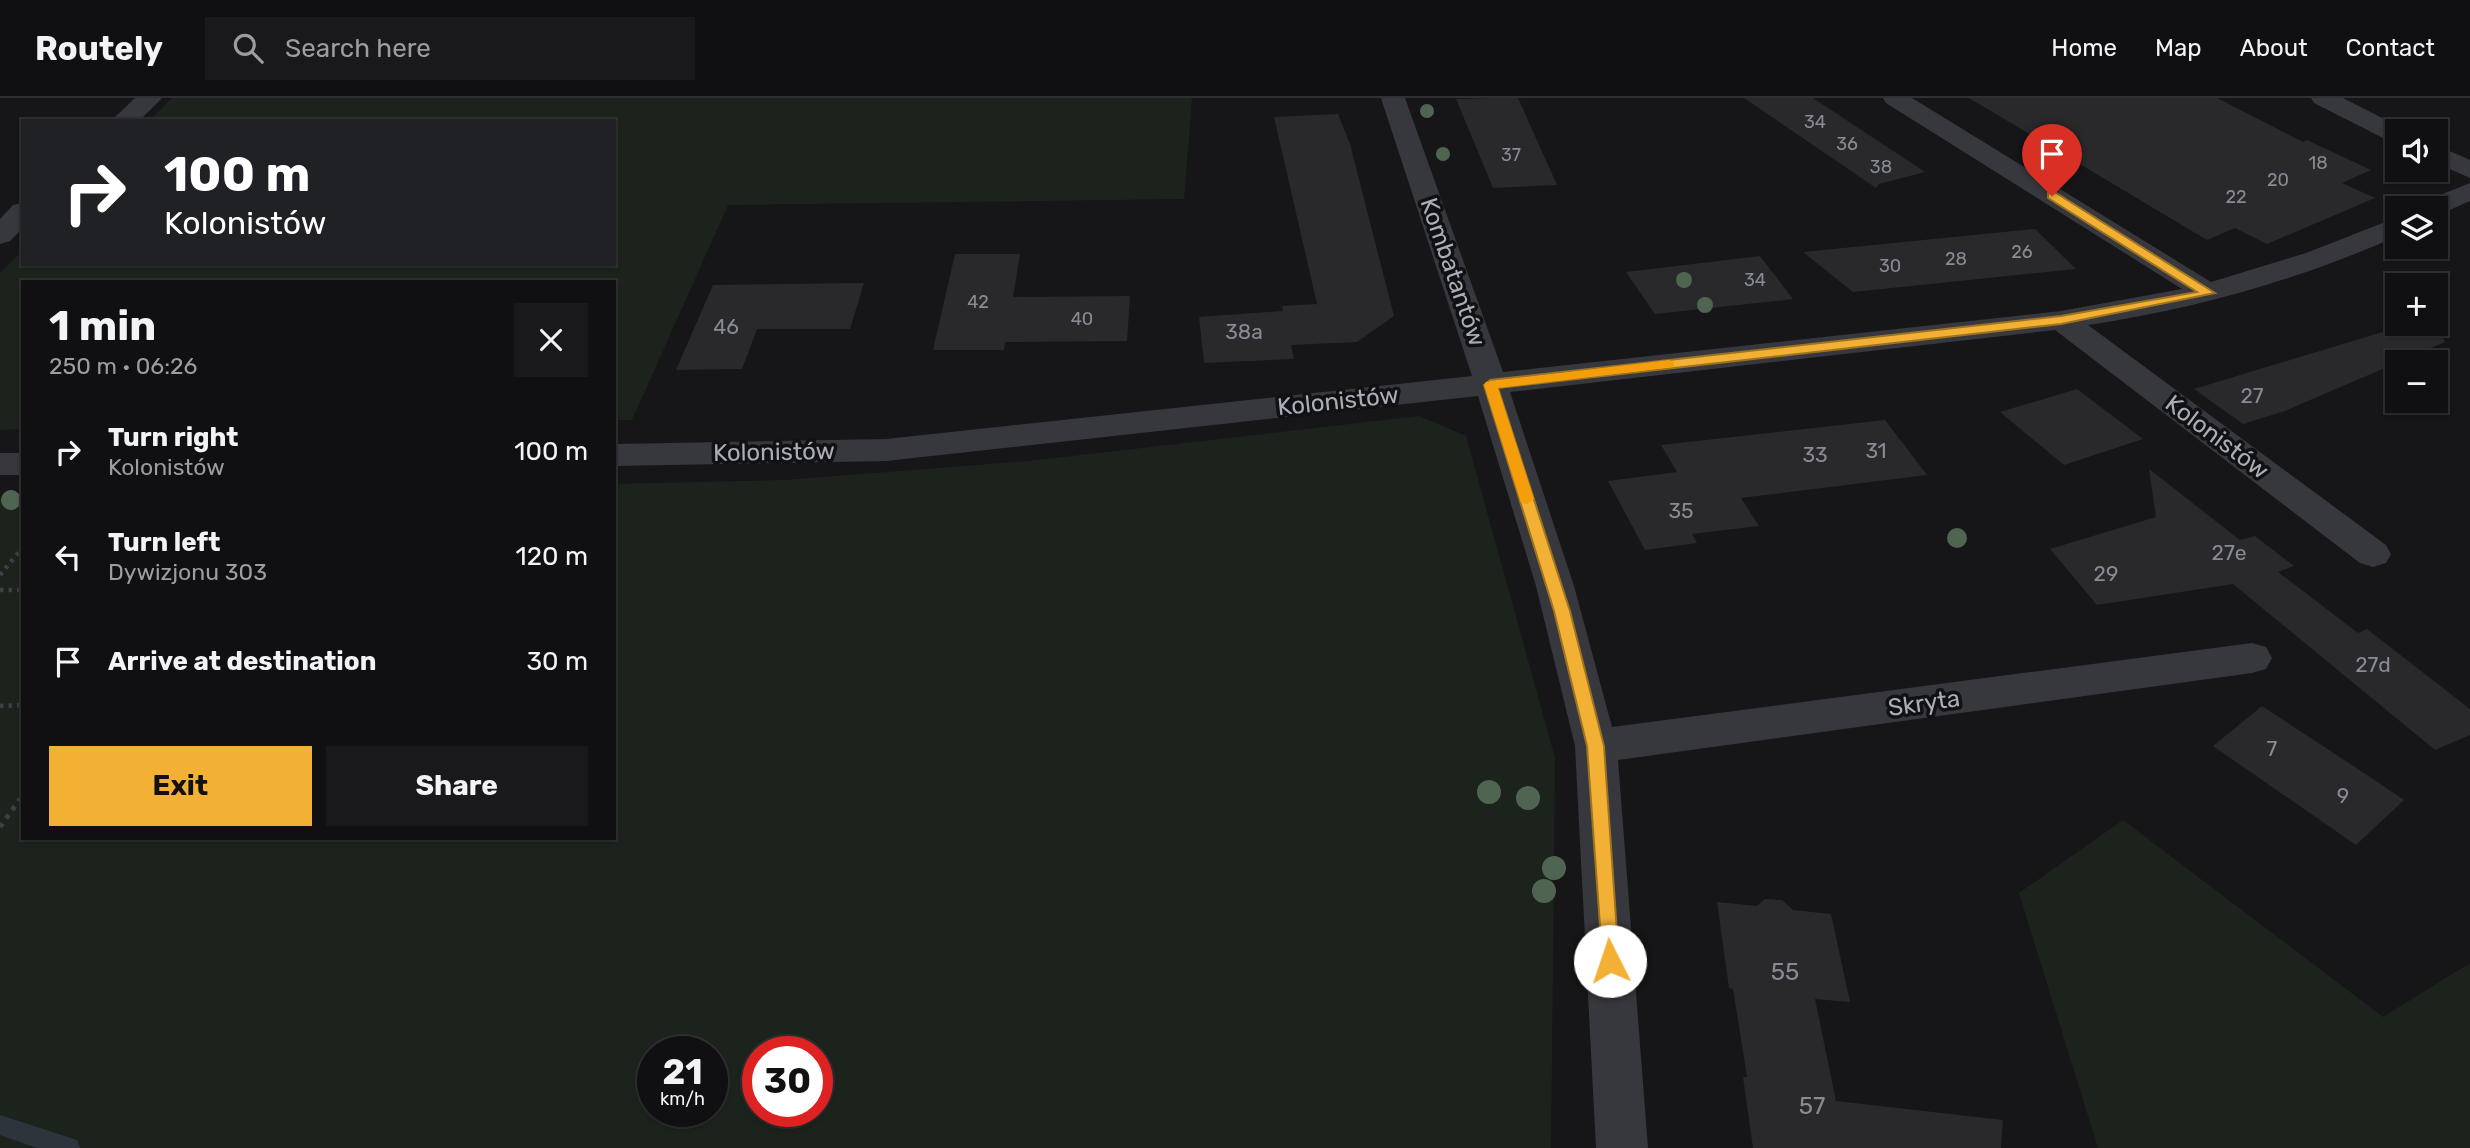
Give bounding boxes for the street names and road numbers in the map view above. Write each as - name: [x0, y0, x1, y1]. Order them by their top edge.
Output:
- street label: Kombatantów: [1414, 194, 1492, 350]
- street label: Kolonistów: [1276, 381, 1400, 421]
- street label: Kolonistów: [2160, 389, 2274, 485]
- street label: Kolonistów: [713, 437, 835, 467]
- street label: Skryta: [1886, 684, 1962, 722]

